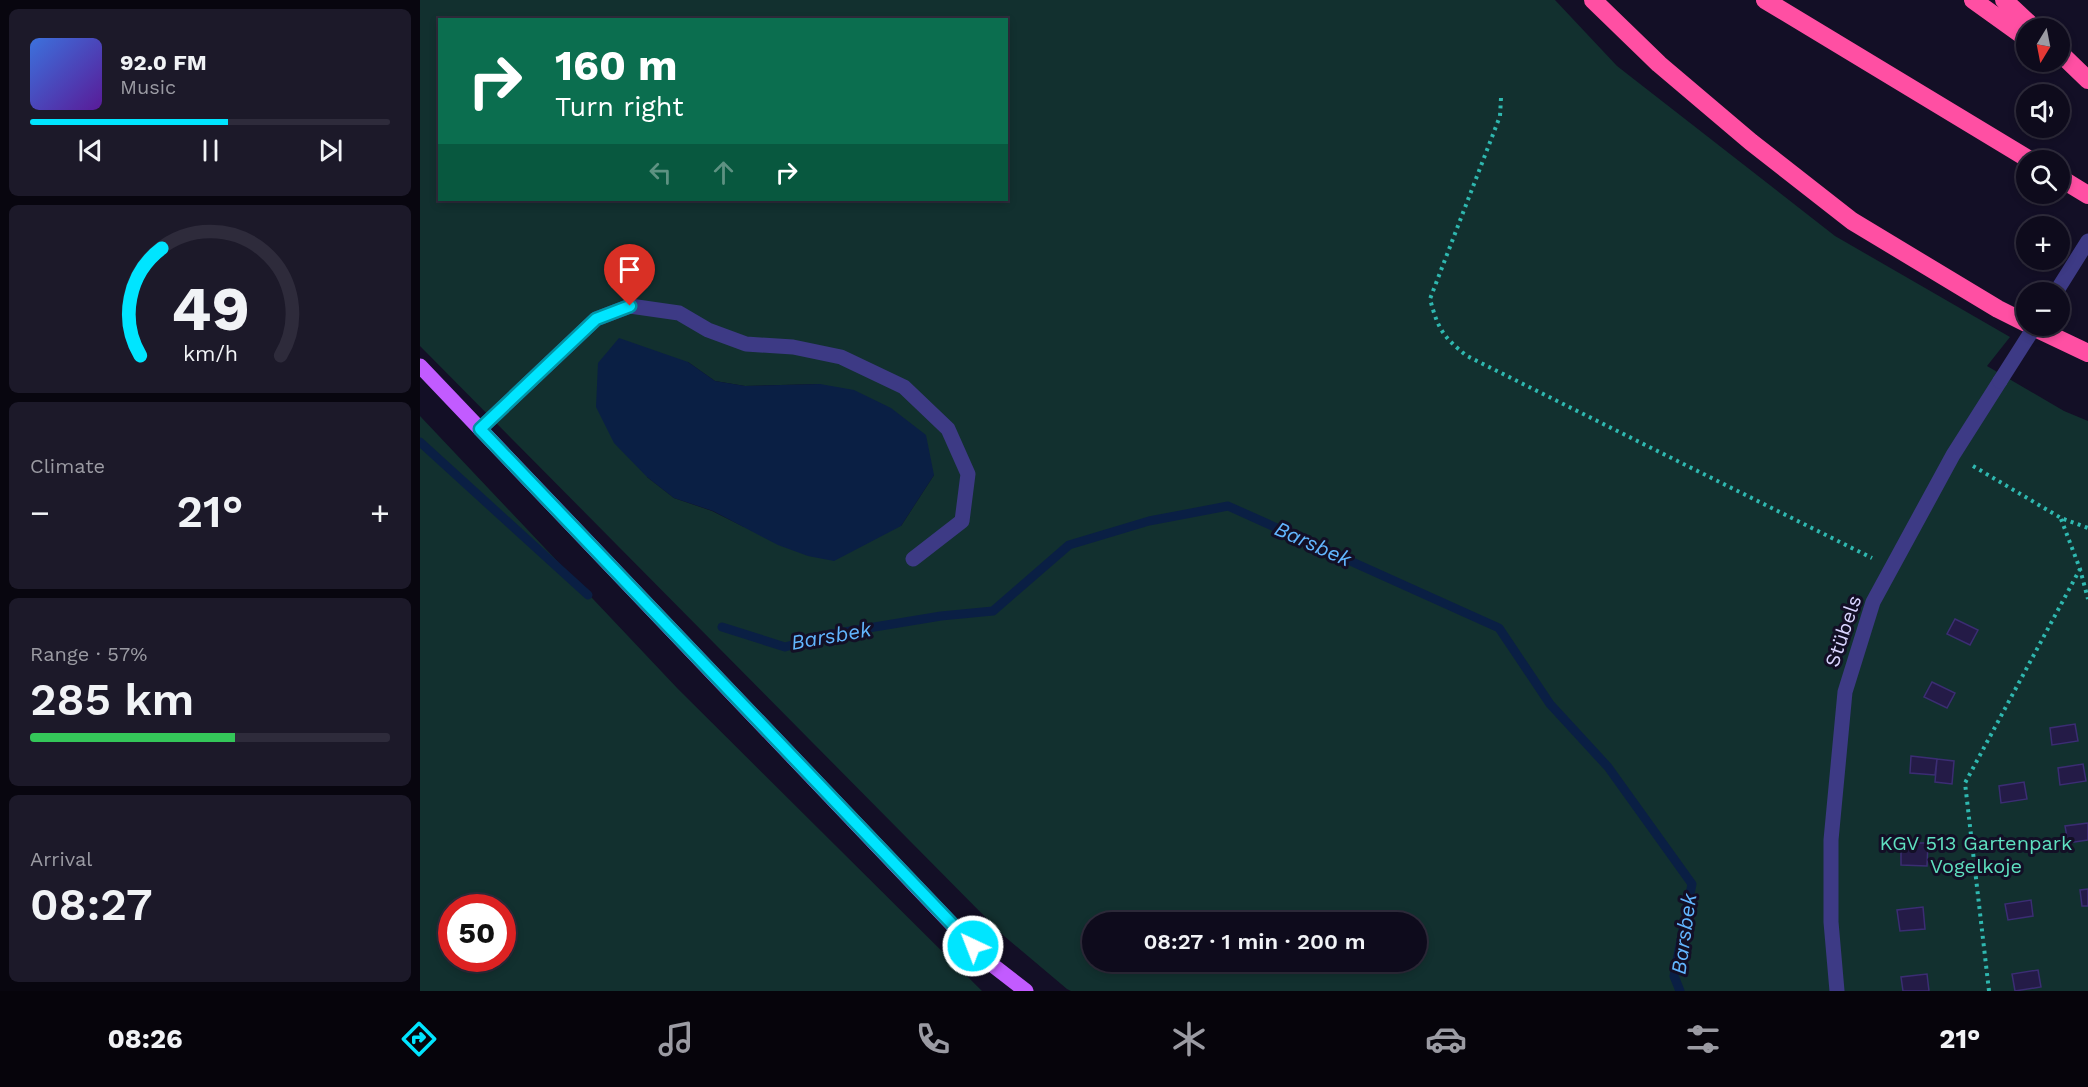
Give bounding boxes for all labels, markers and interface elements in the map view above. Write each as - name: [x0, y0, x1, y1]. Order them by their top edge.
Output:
- north arrow: [2016, 18, 2070, 72]
- map controls: [2016, 18, 2070, 336]
- text: 160 m: [555, 41, 678, 90]
- icon: right: [456, 42, 534, 120]
- text: 92.0 FM: [120, 50, 207, 75]
- text: Music: [120, 75, 176, 99]
- button: sound: [2016, 84, 2070, 138]
- text: Turn right: [555, 91, 684, 123]
- icon: previous: [74, 134, 107, 167]
- icon: pause: [194, 134, 227, 167]
- icon: next: [314, 134, 347, 167]
- button: search: [2016, 150, 2070, 204]
- icon: left: [644, 156, 677, 189]
- icon: ahead: [707, 156, 740, 189]
- icon: right: [770, 156, 803, 189]
- button: +: [2016, 216, 2070, 270]
- pin: [604, 244, 655, 306]
- icon: arrive: [613, 253, 646, 286]
- text: 49: [171, 272, 249, 345]
- button: −: [2016, 282, 2070, 336]
- text: km/h: [182, 342, 238, 367]
- text: Climate: [30, 454, 105, 478]
- text: 21°: [176, 485, 244, 538]
- text: −: [30, 493, 50, 532]
- text: +: [370, 493, 390, 532]
- water label: Barsbek: [1271, 516, 1356, 572]
- street label: Stübels: [1820, 592, 1866, 670]
- water label: Barsbek: [789, 616, 874, 655]
- text: Range · 57%: [30, 642, 147, 666]
- text: 285 km: [30, 673, 194, 726]
- park label: KGV 513 Gartenpark Vogelkoje: [1880, 831, 2072, 878]
- text: Arrival: [30, 847, 92, 871]
- text: 08:27: [30, 878, 153, 931]
- water label: Barsbek: [1665, 891, 1702, 976]
- speed limit sign: 50: [438, 894, 516, 972]
- position arrow: [941, 914, 1005, 978]
- text: 08:27 · 1 min · 200 m: [1143, 929, 1366, 954]
- icon: directions: [398, 1018, 440, 1060]
- icon: music: [655, 1018, 697, 1060]
- icon: phone: [912, 1018, 954, 1060]
- icon: climate: [1168, 1018, 1210, 1060]
- icon: car: [1425, 1018, 1467, 1060]
- icon: filters: [1682, 1018, 1724, 1060]
- text: 08:26: [107, 1023, 183, 1055]
- text: 21°: [1939, 1023, 1980, 1055]

